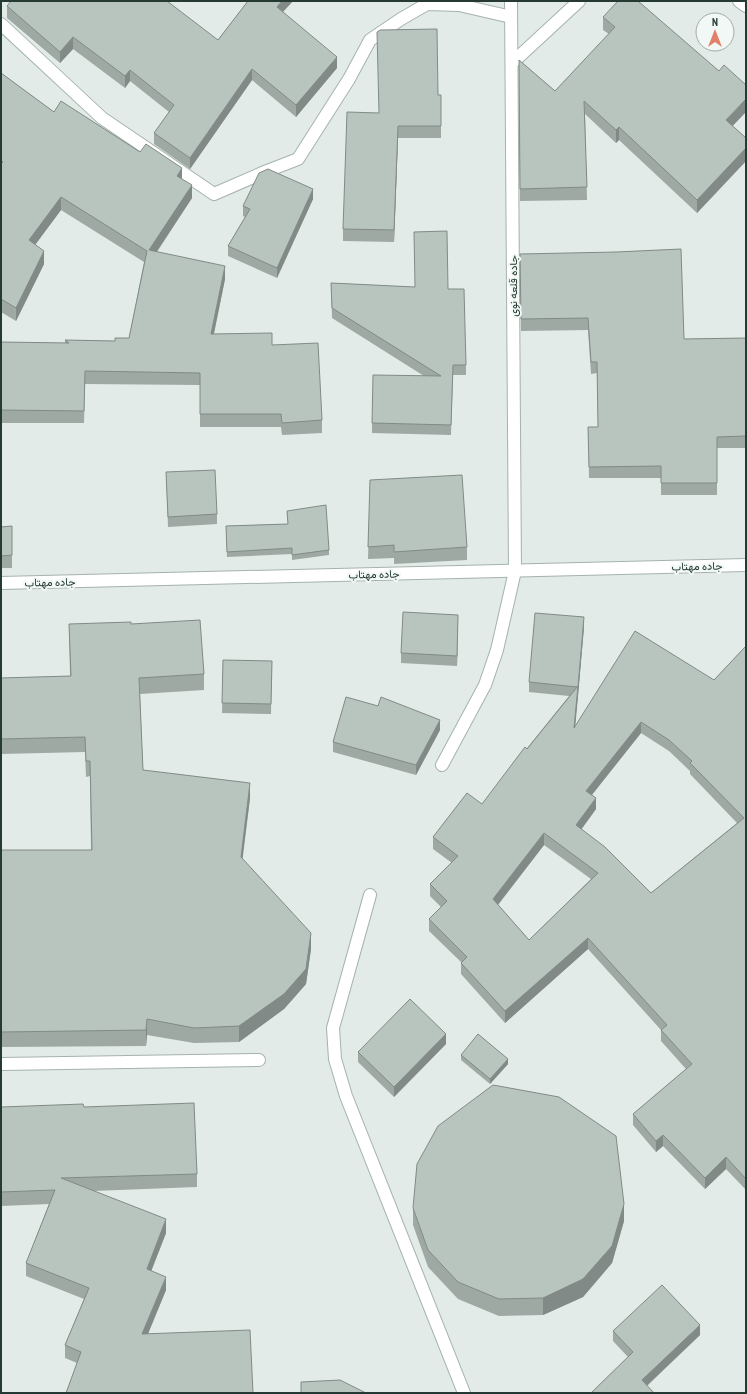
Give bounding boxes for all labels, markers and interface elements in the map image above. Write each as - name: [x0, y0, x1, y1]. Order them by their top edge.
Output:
- north arrow: [695, 12, 735, 52]
- text: N: [712, 15, 718, 29]
- street label: جاده قلعه نوی: [506, 255, 520, 317]
- street label: جاده مهتاب: [671, 559, 723, 573]
- street label: جاده مهتاب: [348, 567, 400, 581]
- street label: جاده مهتاب: [24, 575, 76, 589]

